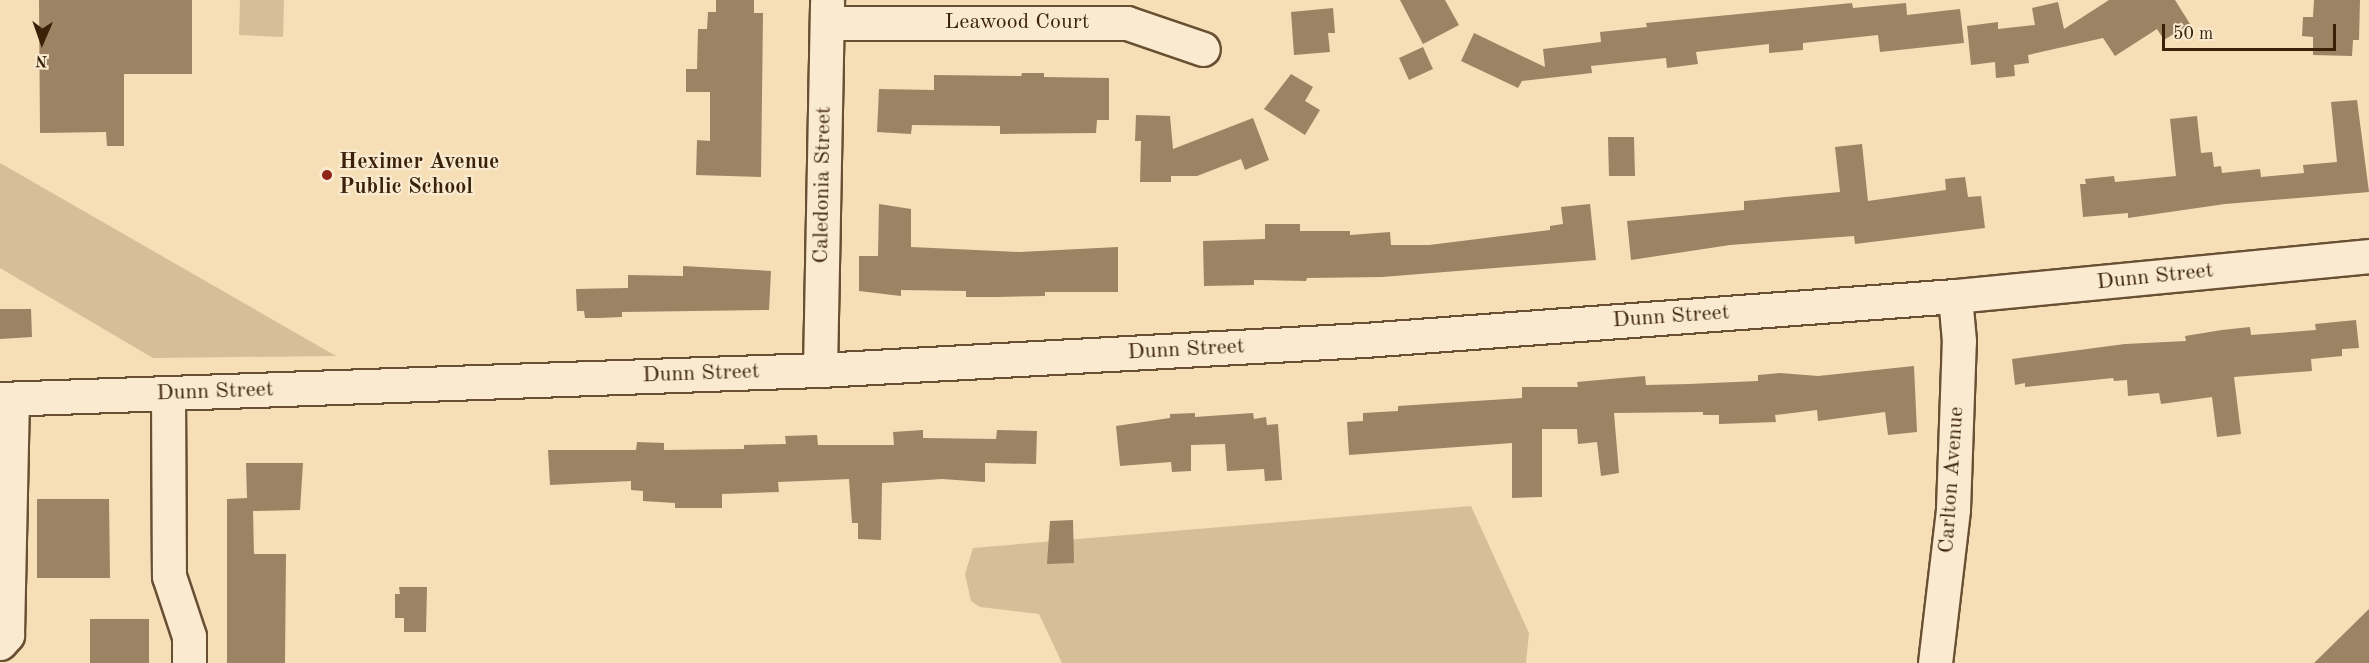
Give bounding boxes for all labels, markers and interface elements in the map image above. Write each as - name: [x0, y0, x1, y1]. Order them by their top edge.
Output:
- street label: Leawood Court: [945, 10, 1089, 36]
- north arrow: [12, 12, 72, 72]
- scale bar: [2165, 12, 2339, 50]
- text: 50 m: [2173, 25, 2213, 43]
- text: N: [35, 52, 48, 68]
- street label: Caledonia Street: [808, 106, 838, 264]
- place label: Heximer Avenue Public School: [339, 149, 499, 200]
- marker: Heximer Avenue Public School: [320, 168, 334, 182]
- street label: Dunn Street: [2095, 258, 2215, 296]
- street label: Dunn Street: [1612, 300, 1730, 334]
- street label: Dunn Street: [1127, 334, 1245, 366]
- street label: Dunn Street: [642, 359, 760, 389]
- street label: Dunn Street: [156, 377, 274, 407]
- street label: Carlton Avenue: [1934, 406, 1970, 554]

